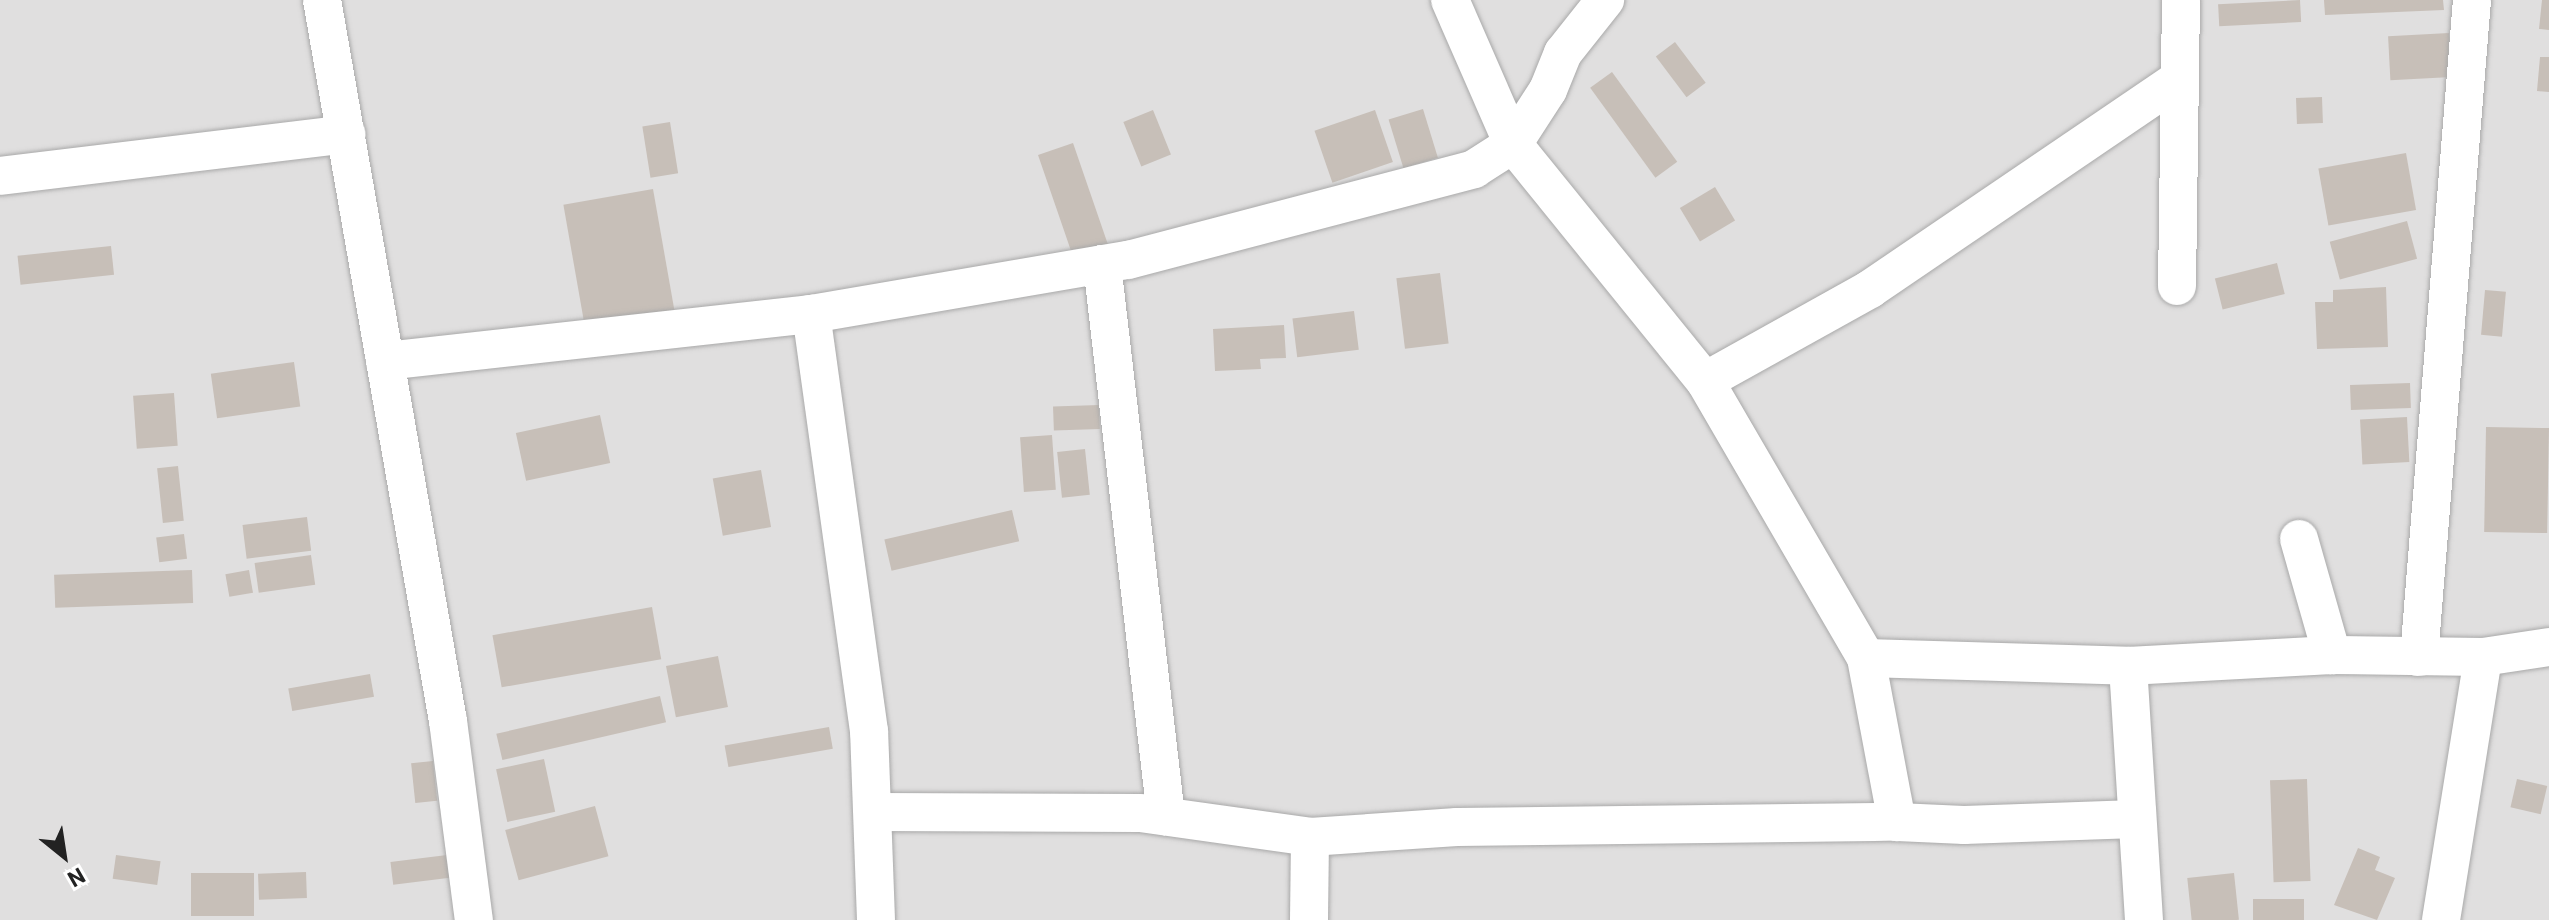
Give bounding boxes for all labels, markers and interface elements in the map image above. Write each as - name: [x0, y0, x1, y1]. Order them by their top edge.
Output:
- north arrow: [24, 816, 104, 896]
- text: N: [63, 863, 89, 892]

